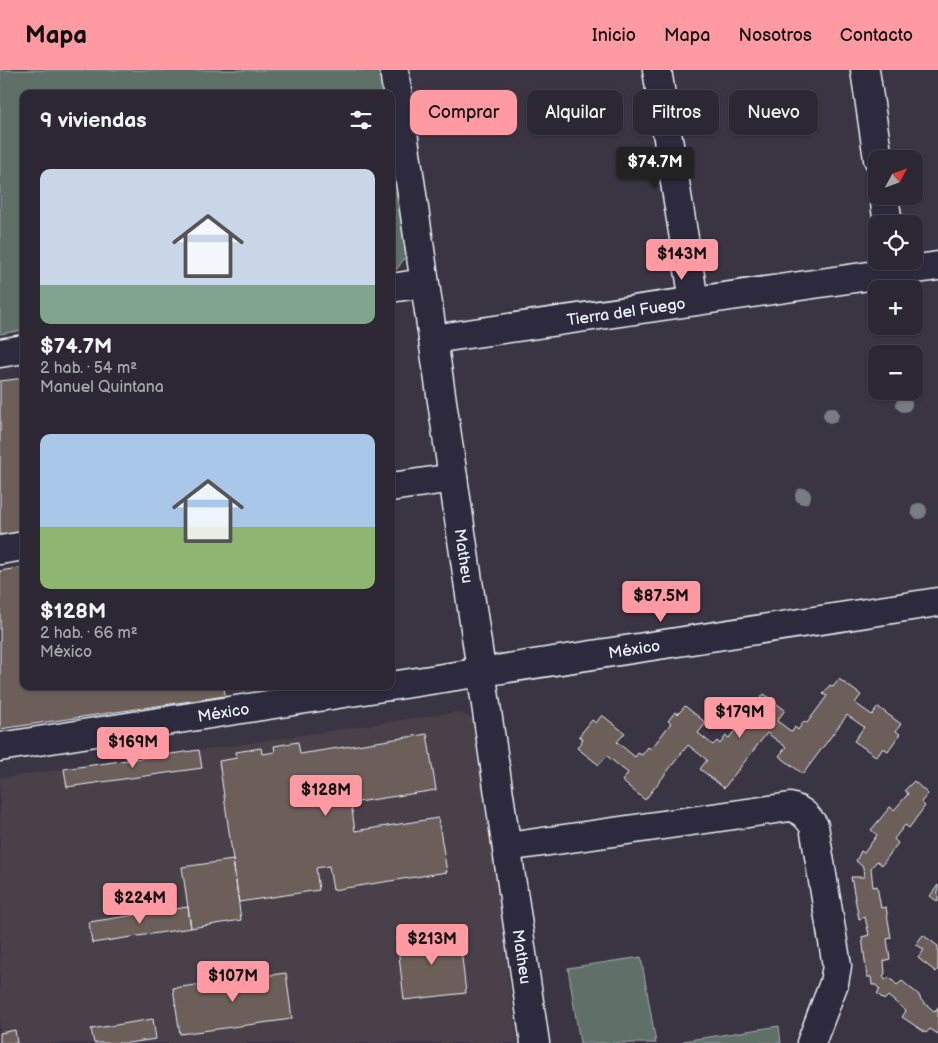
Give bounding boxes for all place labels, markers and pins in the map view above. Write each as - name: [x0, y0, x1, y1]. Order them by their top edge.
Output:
- pin: $74.7M: [614, 146, 696, 189]
- pin: $143M: [647, 238, 717, 281]
- pin: $87.5M: [620, 580, 702, 623]
- pin: $179M: [705, 696, 775, 739]
- pin: $169M: [98, 726, 168, 769]
- pin: $128M: [291, 774, 361, 817]
- pin: $224M: [105, 882, 175, 925]
- pin: $213M: [397, 924, 467, 966]
- pin: $107M: [198, 960, 268, 1003]

